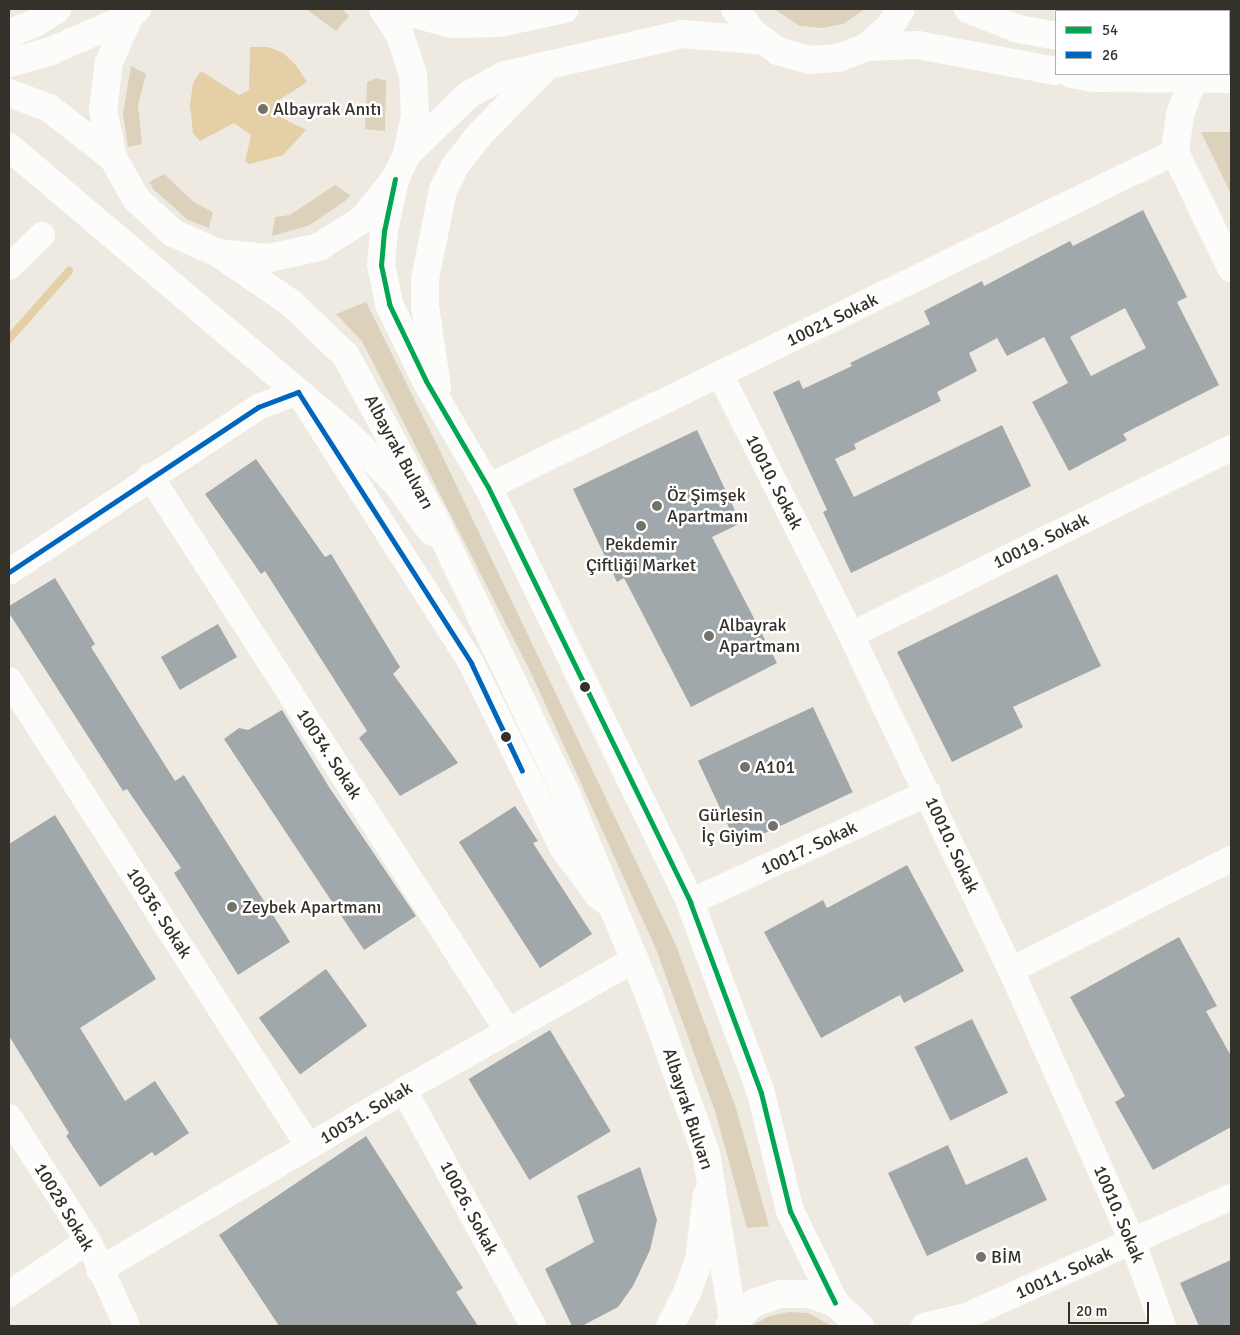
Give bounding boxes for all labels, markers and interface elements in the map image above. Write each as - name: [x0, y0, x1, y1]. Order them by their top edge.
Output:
- legend: [1055, 10, 1230, 75]
- text: 54: [1102, 21, 1118, 39]
- text: 26: [1102, 46, 1118, 64]
- place label: Albayrak Anıtı: [273, 98, 381, 120]
- marker: Albayrak Anıtı: [257, 103, 269, 115]
- street label: 10021 Sokak: [783, 289, 881, 351]
- street label: Albayrak Bulvarı: [360, 391, 438, 513]
- street label: 10010. Sokak: [741, 431, 807, 533]
- place label: Öz Şimşek Apartmanı: [667, 485, 748, 528]
- marker: Öz Şimşek Apartmanı: [651, 500, 663, 512]
- street label: 10019. Sokak: [990, 509, 1092, 573]
- marker: Pekdemir Çiftliği Market: [635, 520, 647, 532]
- place label: Pekdemir Çiftliği Market: [586, 534, 696, 576]
- place label: Albayrak Apartmanı: [719, 615, 800, 658]
- marker: Albayrak Apartmanı: [703, 630, 715, 642]
- unlabelled marker: [580, 682, 590, 692]
- street label: 10034. Sokak: [292, 705, 366, 803]
- unlabelled marker: [501, 732, 511, 742]
- place label: A101: [755, 756, 795, 778]
- marker: A101: [739, 761, 751, 773]
- street label: 10010. Sokak: [920, 793, 984, 897]
- place label: Gürlesin İç Giyim: [698, 805, 763, 848]
- street label: 10017. Sokak: [757, 816, 861, 880]
- marker: Gürlesin İç Giyim: [767, 820, 779, 832]
- street label: 10036. Sokak: [122, 864, 196, 962]
- place label: Zeybek Apartmanı: [242, 896, 381, 918]
- marker: Zeybek Apartmanı: [226, 901, 238, 913]
- street label: Albayrak Bulvarı: [658, 1046, 718, 1172]
- street label: 10031. Sokak: [316, 1077, 416, 1149]
- street label: 10026. Sokak: [435, 1157, 503, 1259]
- street label: 10028 Sokak: [29, 1159, 99, 1255]
- street label: 10010. Sokak: [1089, 1162, 1149, 1266]
- street label: 10011. Sokak: [1012, 1242, 1116, 1304]
- place label: BİM: [991, 1246, 1022, 1268]
- marker: BİM: [975, 1251, 987, 1263]
- scale bar: [1070, 1292, 1151, 1324]
- text: 20 m: [1076, 1302, 1107, 1320]

